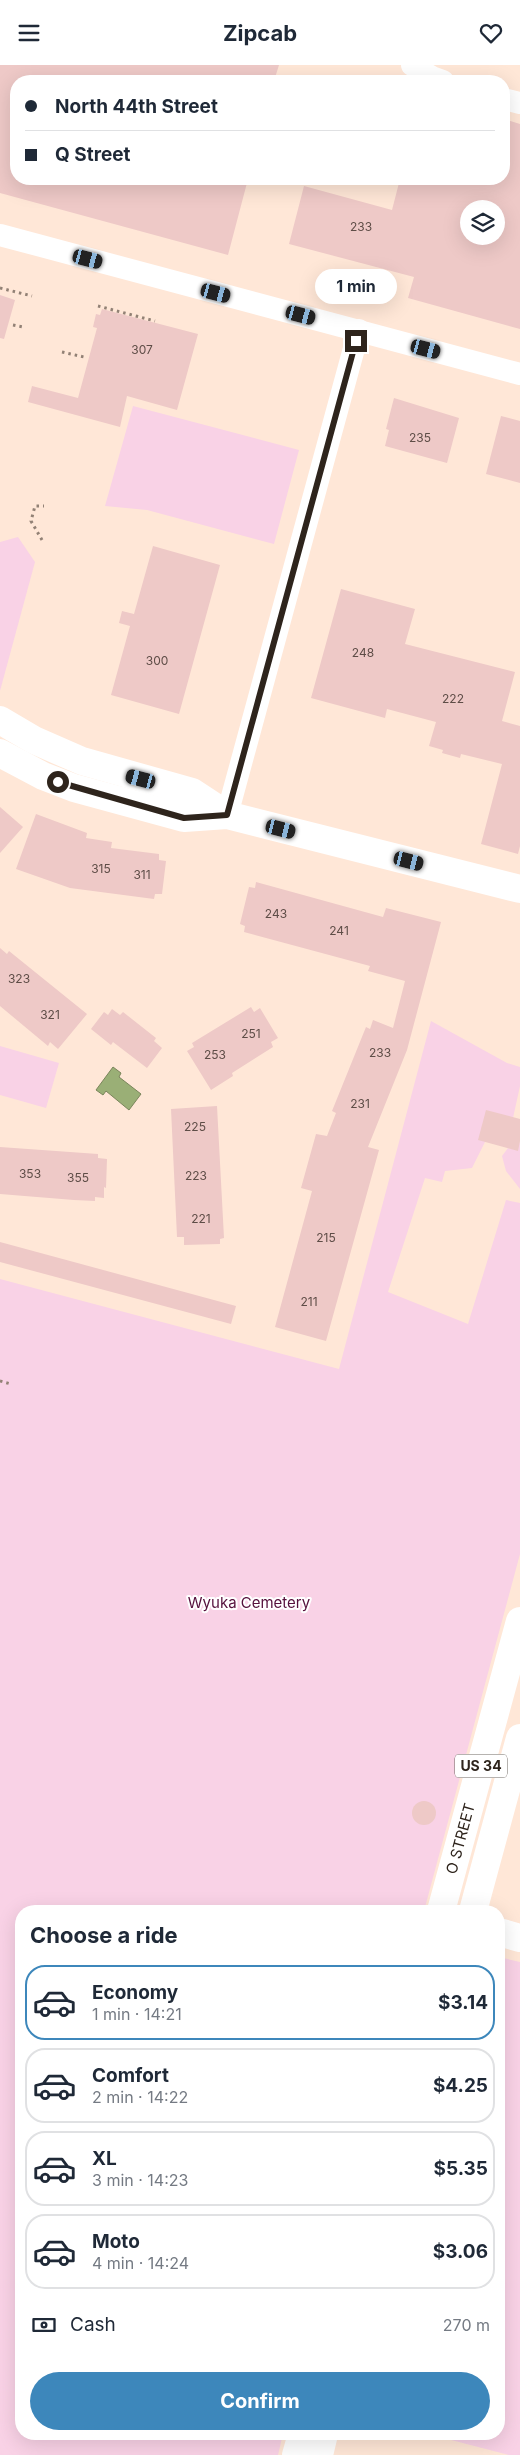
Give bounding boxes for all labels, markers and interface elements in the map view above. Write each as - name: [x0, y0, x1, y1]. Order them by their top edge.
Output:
- icon: menu: [15, 19, 43, 47]
- icon: heart: [477, 19, 505, 47]
- text: Zipcab: [223, 20, 297, 46]
- text: North 44th Street: [55, 95, 218, 118]
- text: Q Street: [55, 143, 131, 166]
- map controls: [460, 200, 505, 245]
- button: layers: [460, 200, 505, 245]
- house number: 233: [350, 219, 372, 234]
- car: [71, 248, 104, 270]
- callout: 1 min: [315, 269, 397, 303]
- text: 1 min: [336, 276, 376, 296]
- car: [199, 282, 232, 304]
- car: [284, 304, 317, 326]
- route end: [345, 330, 367, 352]
- car: [409, 338, 442, 360]
- house number: 307: [131, 342, 153, 357]
- house number: 235: [409, 430, 431, 445]
- house number: 248: [352, 645, 374, 660]
- house number: 300: [146, 653, 168, 668]
- house number: 222: [442, 691, 464, 706]
- car: [124, 768, 157, 790]
- route start: [47, 771, 69, 793]
- car: [264, 818, 297, 840]
- car: [392, 850, 425, 872]
- house number: 315: [91, 861, 111, 876]
- house number: 311: [133, 867, 151, 882]
- house number: 243: [265, 906, 287, 921]
- house number: 241: [329, 923, 349, 938]
- house number: 323: [8, 971, 30, 986]
- house number: 321: [40, 1007, 60, 1022]
- house number: 251: [241, 1026, 261, 1041]
- house number: 233: [369, 1045, 391, 1060]
- house number: 253: [204, 1047, 226, 1062]
- house number: 231: [350, 1096, 370, 1111]
- house number: 225: [184, 1119, 206, 1134]
- house number: 353: [19, 1166, 41, 1181]
- house number: 223: [185, 1168, 207, 1183]
- house number: 355: [67, 1170, 89, 1185]
- house number: 221: [191, 1211, 211, 1226]
- house number: 215: [316, 1230, 336, 1245]
- house number: 211: [300, 1294, 318, 1309]
- park label: Wyuka Cemetery: [188, 1593, 311, 1612]
- road number: US 34: [455, 1755, 507, 1777]
- street label: O STREET: [442, 1801, 479, 1876]
- text: Choose a ride: [30, 1922, 178, 1948]
- icon: car: [32, 1980, 77, 2025]
- text: Economy: [92, 1981, 178, 2004]
- text: $3.14: [438, 1991, 488, 2014]
- text: 1 min · 14:21: [92, 2004, 182, 2024]
- icon: car: [32, 2063, 77, 2108]
- text: Comfort: [92, 2064, 169, 2087]
- text: $4.25: [433, 2074, 488, 2097]
- text: 2 min · 14:22: [92, 2087, 188, 2107]
- icon: car: [32, 2146, 77, 2191]
- text: XL: [92, 2147, 117, 2170]
- text: $5.35: [434, 2157, 488, 2180]
- text: 3 min · 14:23: [92, 2170, 188, 2190]
- icon: car: [32, 2229, 77, 2274]
- text: Moto: [92, 2230, 140, 2253]
- text: $3.06: [433, 2240, 488, 2263]
- text: 4 min · 14:24: [92, 2253, 189, 2273]
- icon: cash: [30, 2311, 58, 2339]
- text: Cash: [70, 2313, 116, 2336]
- text: 270 m: [443, 2315, 490, 2335]
- button: Confirm: [30, 2372, 490, 2430]

